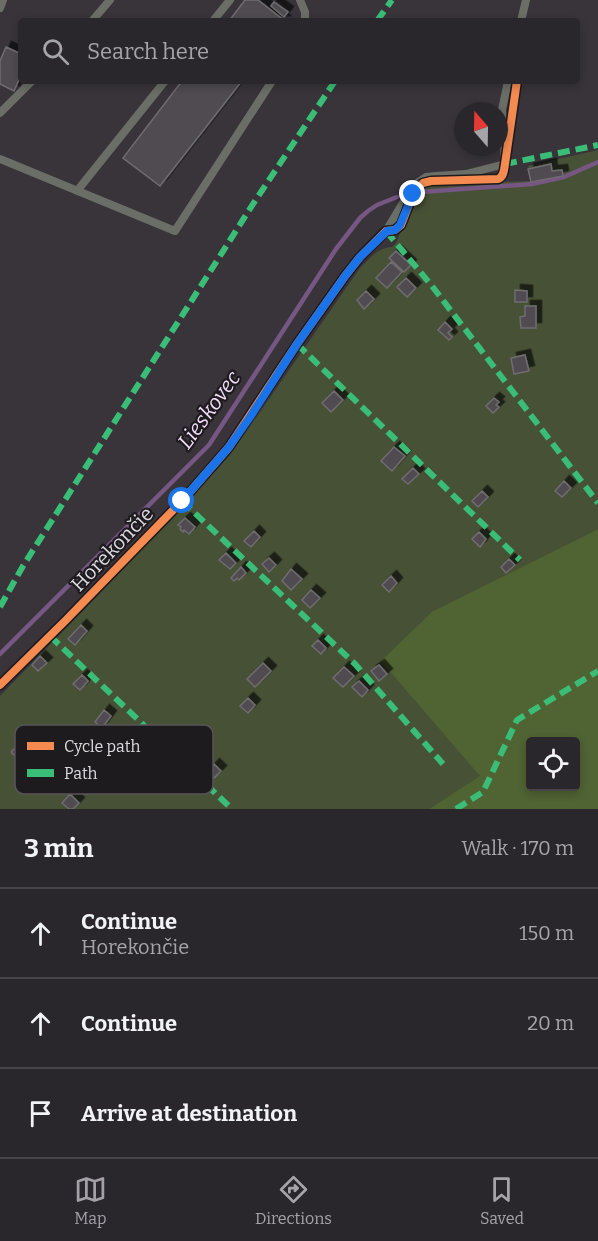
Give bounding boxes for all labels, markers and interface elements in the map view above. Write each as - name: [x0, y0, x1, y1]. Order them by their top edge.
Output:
- search box: [18, 18, 580, 84]
- icon: search: [39, 35, 72, 68]
- text: Search here: [87, 38, 209, 65]
- north arrow: [454, 102, 508, 156]
- route end: [399, 180, 425, 206]
- water label: Lieskovec: [172, 366, 246, 454]
- route start: [168, 487, 194, 513]
- street label: Horekončie: [66, 502, 158, 596]
- legend: [15, 725, 213, 794]
- text: Cycle path: [64, 737, 140, 756]
- map controls: [526, 737, 580, 791]
- button: locate: [526, 737, 580, 791]
- text: Path: [64, 764, 98, 783]
- text: 3 min: [24, 833, 93, 864]
- text: Walk · 170 m: [461, 836, 574, 860]
- text: Continue: [81, 908, 177, 935]
- icon: ahead: [24, 917, 57, 950]
- text: 150 m: [519, 921, 574, 945]
- text: Horekončie: [81, 935, 189, 959]
- icon: ahead: [24, 1007, 57, 1040]
- text: Continue: [81, 1010, 177, 1037]
- text: 20 m: [527, 1011, 574, 1035]
- icon: arrive: [24, 1097, 57, 1130]
- text: Arrive at destination: [81, 1100, 297, 1127]
- tab: Map: [74, 1173, 107, 1228]
- tab: Directions: [255, 1173, 332, 1228]
- tab: Saved: [480, 1173, 524, 1228]

